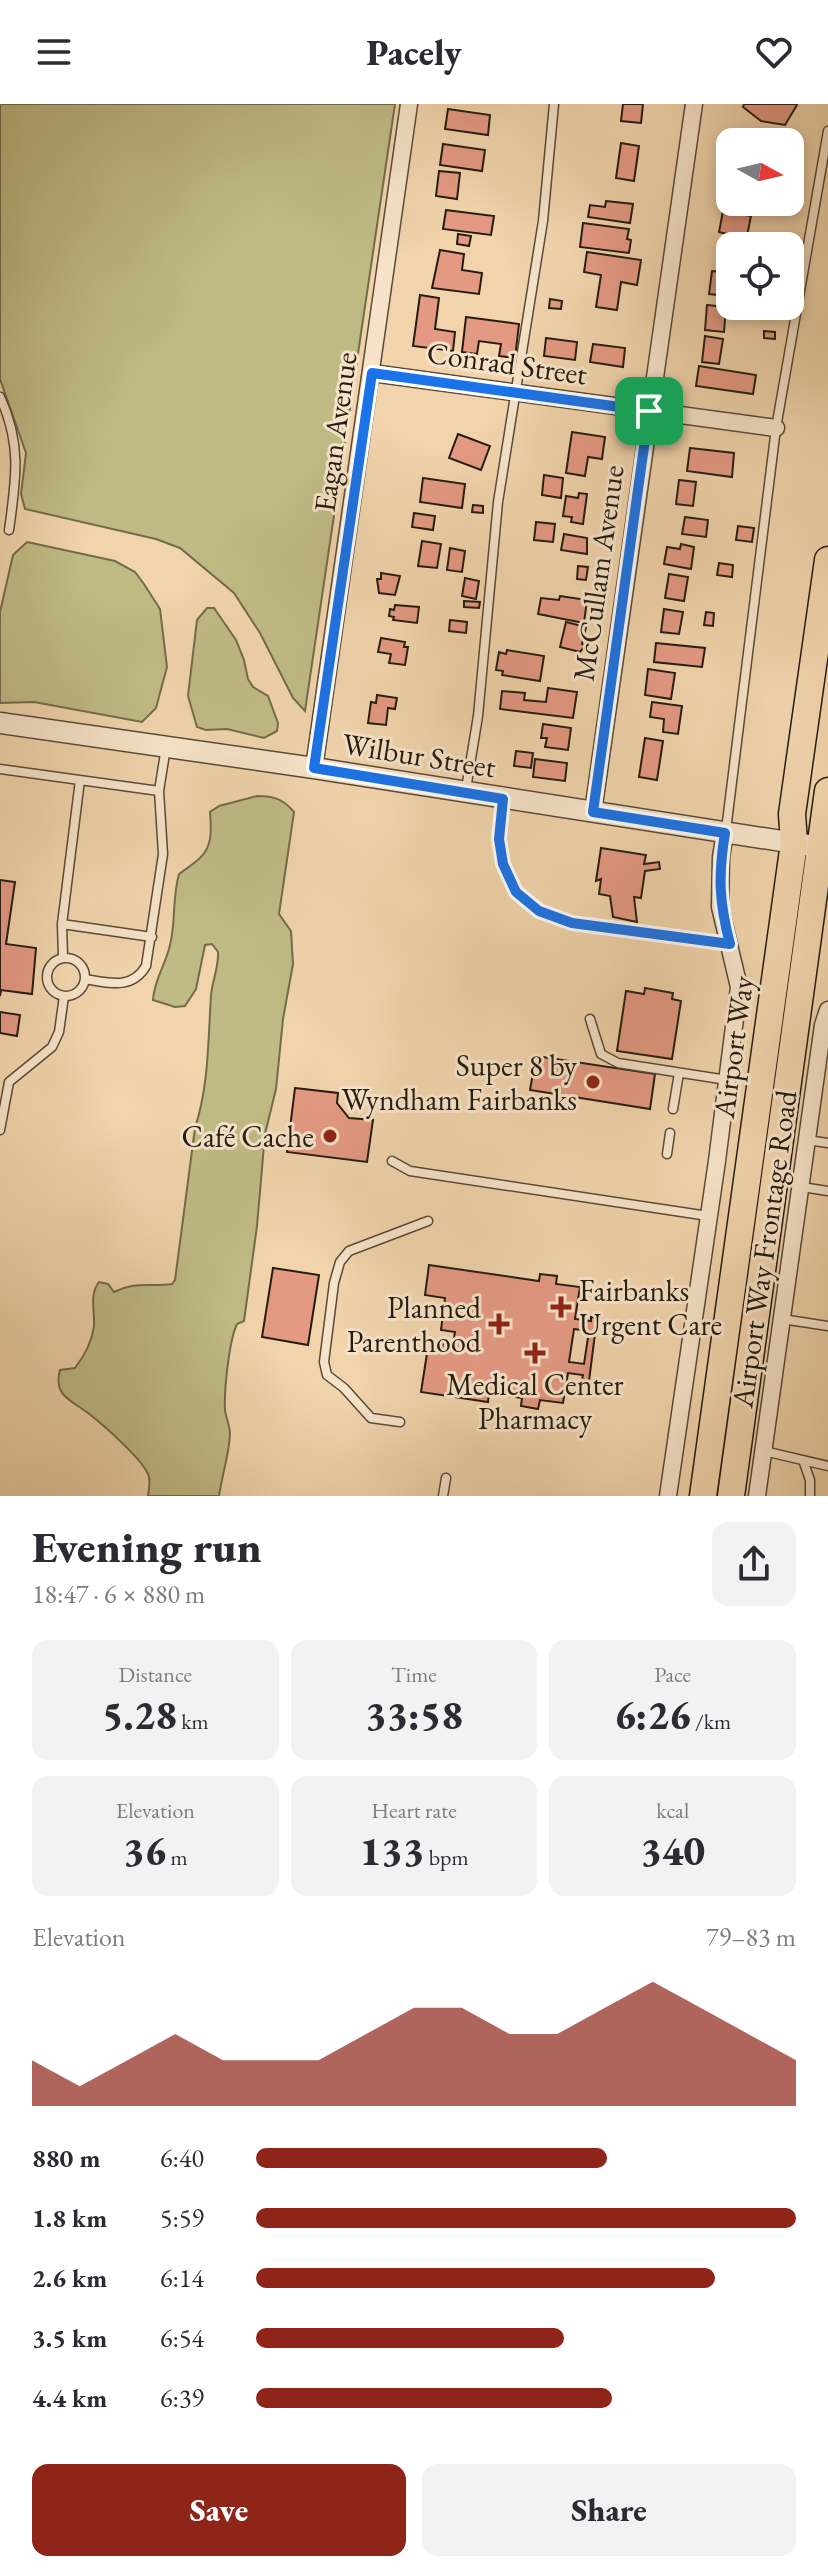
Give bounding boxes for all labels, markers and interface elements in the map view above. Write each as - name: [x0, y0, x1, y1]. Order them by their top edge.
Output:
- text: Pacely: [366, 29, 462, 76]
- icon: menu: [32, 30, 76, 74]
- icon: heart: [752, 30, 796, 74]
- north arrow: [716, 128, 804, 216]
- map controls: [716, 128, 804, 320]
- button: locate: [716, 232, 804, 320]
- street label: Conrad Street: [425, 332, 590, 394]
- street label: Eagan Avenue: [304, 350, 366, 514]
- pin: [615, 377, 683, 445]
- icon: arrive: [627, 389, 671, 433]
- street label: McCullam Avenue: [564, 463, 632, 683]
- street label: Wilbur Street: [340, 724, 499, 786]
- street label: Airport Way: [704, 972, 762, 1122]
- place label: Super 8 by Wyndham Fairbanks: [341, 1046, 578, 1119]
- marker: Super 8 by Wyndham Fairbanks: [584, 1073, 602, 1091]
- street label: Airport Way Frontage Road: [722, 1087, 806, 1411]
- place label: Café Cache: [182, 1117, 314, 1156]
- marker: Café Cache: [321, 1127, 339, 1145]
- place label: Fairbanks Urgent Care: [579, 1271, 722, 1344]
- place label: Planned Parenthood: [347, 1288, 482, 1361]
- marker: Fairbanks Urgent Care: [550, 1296, 572, 1318]
- marker: Planned Parenthood: [488, 1313, 510, 1335]
- marker: Medical Center Pharmacy: [526, 1344, 544, 1362]
- place label: Medical Center Pharmacy: [446, 1365, 624, 1438]
- text: Evening run: [32, 1518, 262, 1575]
- button: share: [712, 1522, 796, 1606]
- text: 18:47 · 6 × 880 m: [32, 1577, 205, 1611]
- text: Distance: [119, 1660, 192, 1689]
- text: Time: [391, 1660, 437, 1689]
- text: Pace: [654, 1660, 691, 1689]
- text: 5.28: [102, 1689, 177, 1741]
- text: 33:58: [365, 1689, 463, 1741]
- text: 6:26: [614, 1689, 691, 1741]
- text: km: [177, 1707, 209, 1736]
- text: /km: [691, 1707, 731, 1736]
- text: Elevation: [116, 1796, 195, 1825]
- text: Heart rate: [371, 1796, 457, 1825]
- text: kcal: [656, 1796, 689, 1825]
- text: 36: [123, 1825, 166, 1877]
- text: 133: [359, 1825, 424, 1877]
- text: 340: [640, 1825, 705, 1877]
- text: m: [166, 1843, 188, 1872]
- text: bpm: [424, 1843, 469, 1872]
- text: Elevation: [32, 1920, 126, 1954]
- text: 79–83 m: [706, 1920, 796, 1954]
- text: 880 m: [32, 2141, 100, 2175]
- text: 6:40: [160, 2141, 204, 2175]
- text: 1.8 km: [32, 2201, 107, 2235]
- text: 5:59: [160, 2201, 204, 2235]
- text: 2.6 km: [32, 2261, 107, 2295]
- text: 6:14: [160, 2261, 204, 2295]
- text: 3.5 km: [32, 2321, 107, 2355]
- text: 6:54: [160, 2321, 204, 2355]
- text: 4.4 km: [32, 2381, 107, 2415]
- text: 6:39: [160, 2381, 204, 2415]
- button: Save: [32, 2464, 406, 2556]
- button: Share: [422, 2464, 796, 2556]

